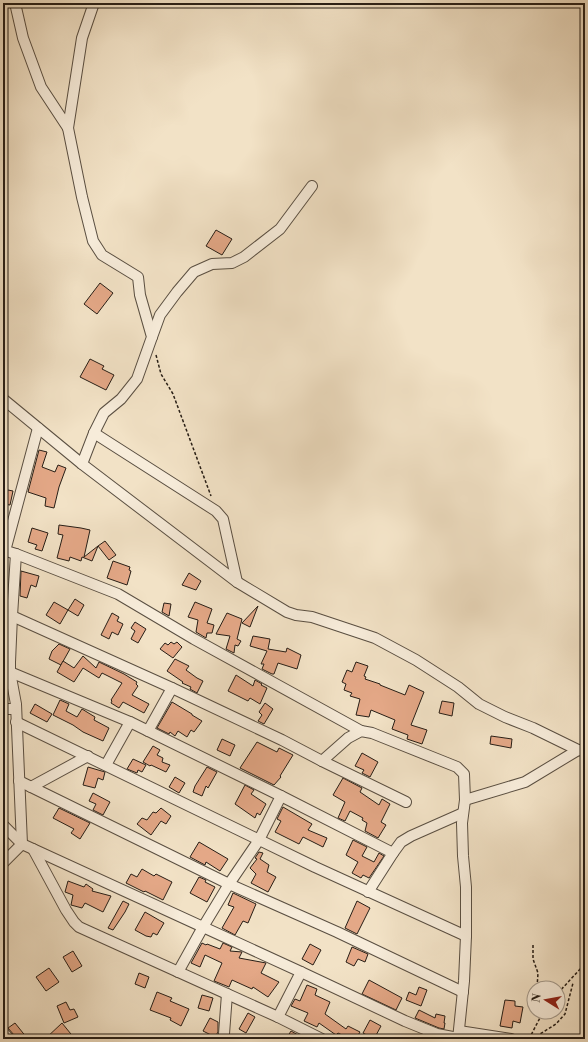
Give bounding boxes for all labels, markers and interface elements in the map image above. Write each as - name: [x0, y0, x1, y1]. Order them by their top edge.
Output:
- north arrow: [526, 980, 566, 1020]
- text: N: [529, 992, 545, 1004]

